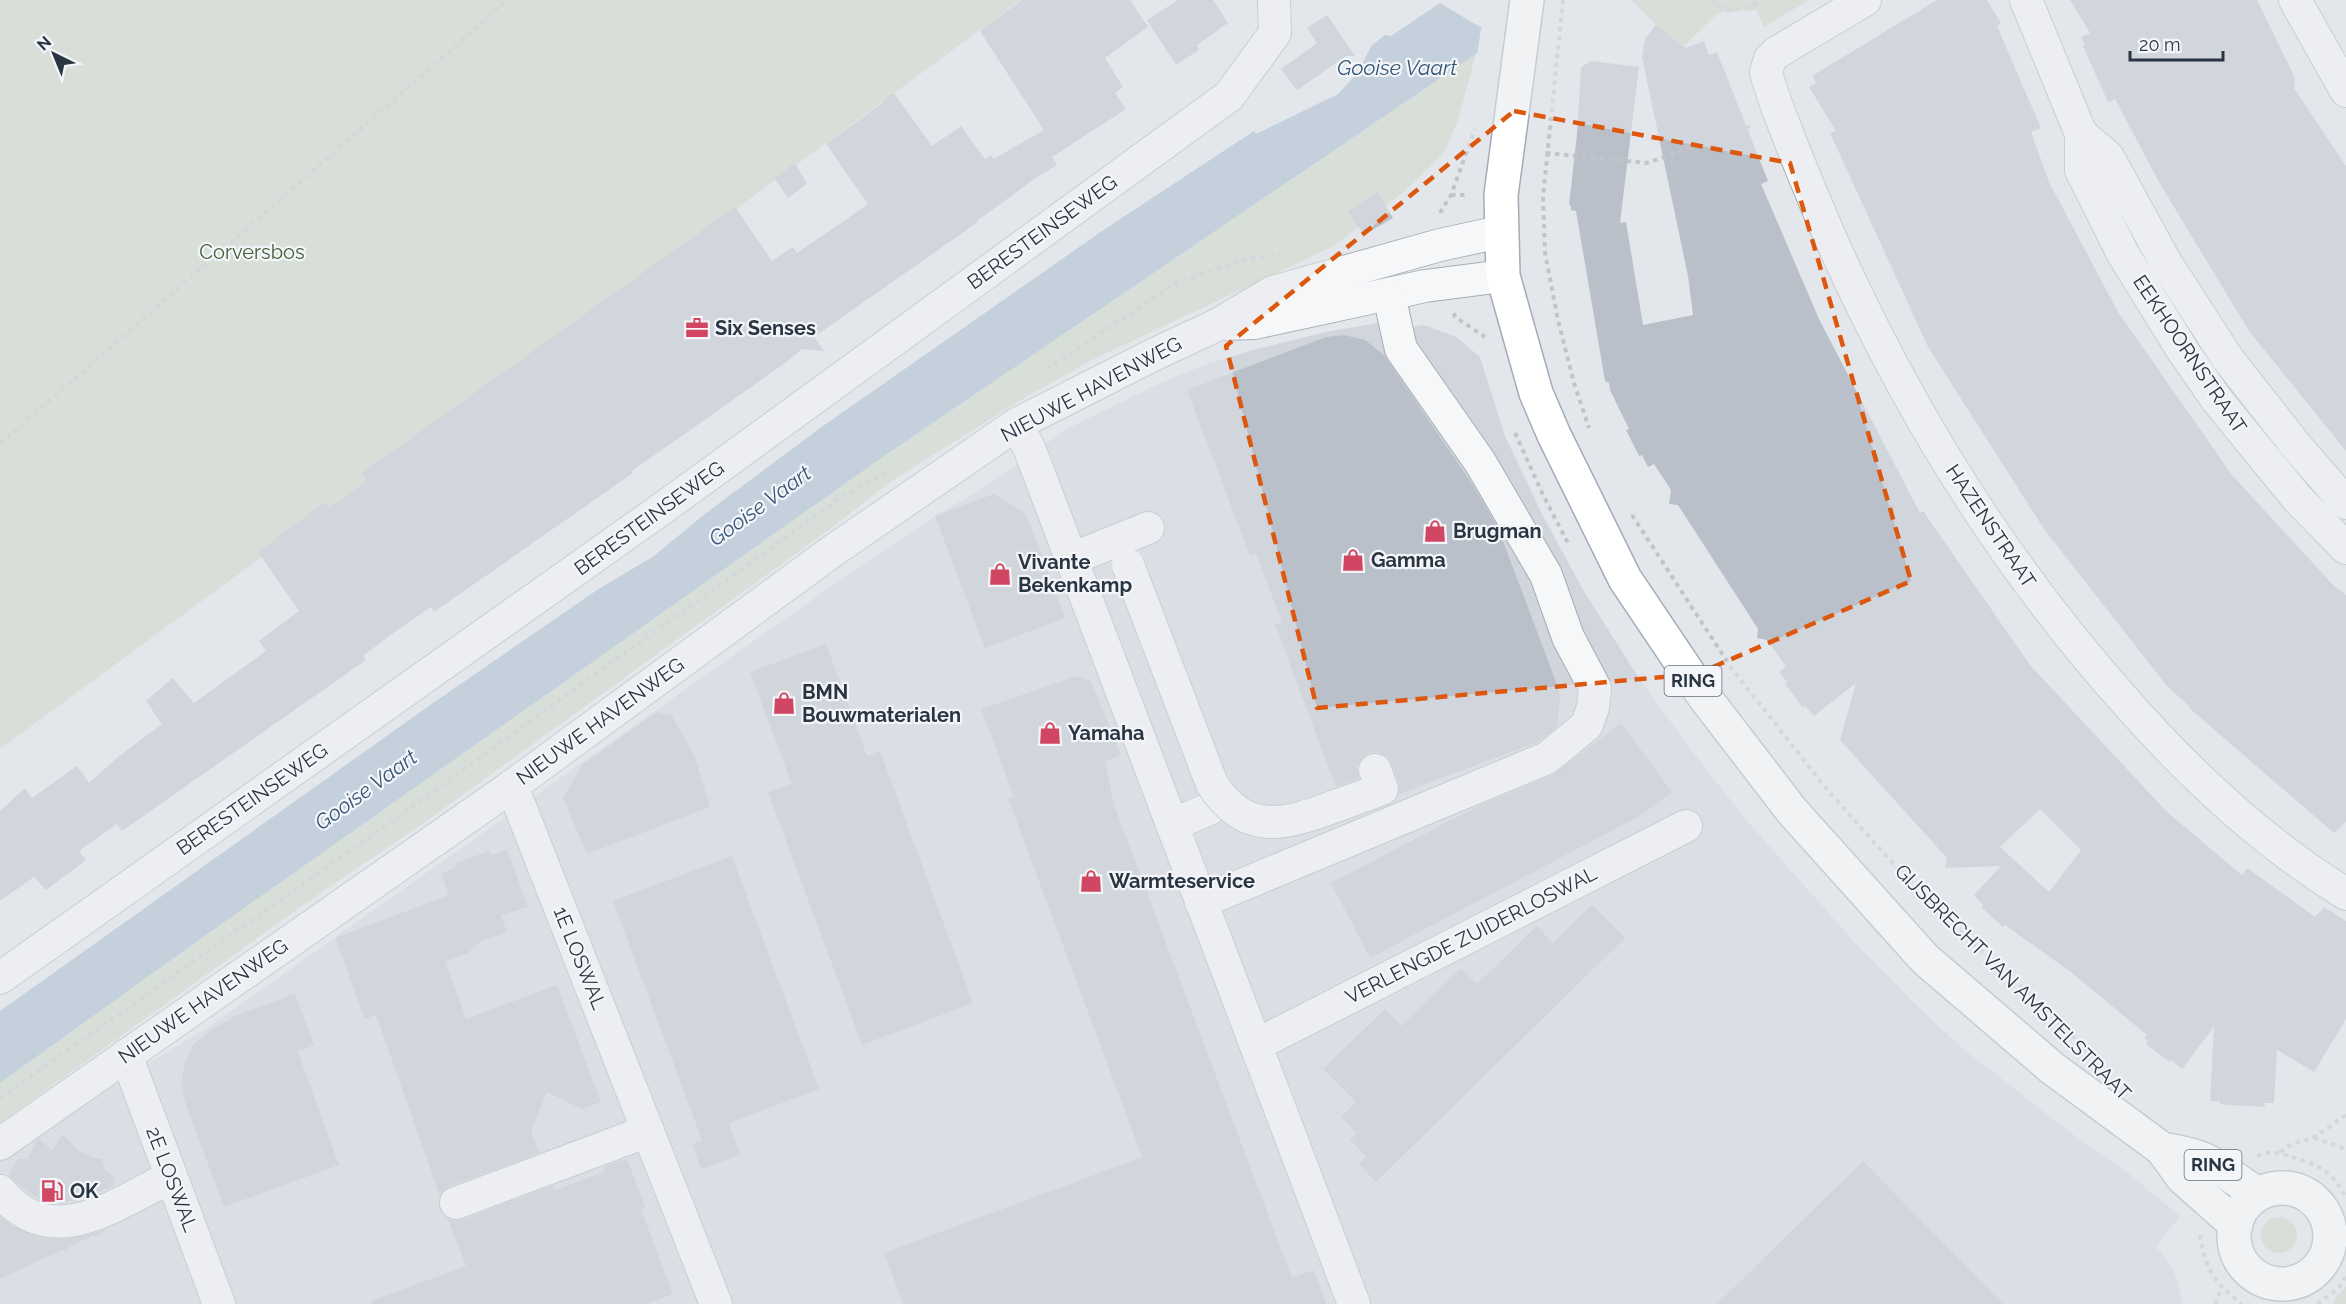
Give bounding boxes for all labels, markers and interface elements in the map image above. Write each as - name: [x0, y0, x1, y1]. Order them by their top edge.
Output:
- north arrow: [24, 24, 84, 84]
- scale bar: [2130, 24, 2223, 62]
- text: N: [33, 32, 55, 55]
- text: 20 m: [2139, 34, 2181, 55]
- water label: Gooise Vaart: [1337, 55, 1457, 80]
- street label: BERESTEINSEWEG: [963, 170, 1121, 294]
- park label: Corversbos: [199, 240, 305, 264]
- street label: EEKHOORNSTRAAT: [2128, 270, 2252, 438]
- office icon: Six Senses: [684, 315, 710, 341]
- place label: Six Senses: [715, 316, 816, 340]
- street label: NIEUWE HAVENWEG: [996, 331, 1186, 447]
- street label: BERESTEINSEWEG: [570, 456, 728, 580]
- water label: Gooise Vaart: [704, 460, 816, 551]
- street label: HAZENSTRAAT: [1941, 460, 2041, 592]
- shop icon: Brugman: [1422, 518, 1448, 544]
- place label: Brugman: [1453, 519, 1542, 543]
- shop icon: Gamma: [1340, 547, 1366, 573]
- place label: Gamma: [1371, 548, 1446, 572]
- place label: Vivante Bekenkamp: [1018, 550, 1132, 597]
- shop icon: Vivante Bekenkamp: [987, 561, 1013, 587]
- street label: NIEUWE HAVENWEG: [512, 652, 688, 790]
- road number: RING: [1664, 666, 1722, 696]
- place label: BMN Bouwmaterialen: [802, 680, 961, 727]
- shop icon: BMN Bouwmaterialen: [771, 690, 797, 716]
- shop icon: Yamaha: [1037, 720, 1063, 746]
- place label: Yamaha: [1068, 721, 1145, 745]
- street label: BERESTEINSEWEG: [172, 738, 332, 860]
- water label: Gooise Vaart: [310, 744, 422, 835]
- street label: GIJSBRECHT VAN AMSTELSTRAAT: [1890, 859, 2136, 1105]
- street label: VERLENGDE ZUIDERLOSWAL: [1341, 861, 1601, 1009]
- shop icon: Warmteservice: [1078, 868, 1104, 894]
- place label: Warmteservice: [1109, 869, 1255, 893]
- street label: 1E LOSWAL: [549, 903, 612, 1013]
- street label: NIEUWE HAVENWEG: [114, 933, 292, 1069]
- street label: 2E LOSWAL: [141, 1123, 203, 1235]
- road number: RING: [2184, 1150, 2242, 1180]
- fuel station icon: OK: [39, 1178, 65, 1204]
- place label: OK: [70, 1179, 99, 1203]

